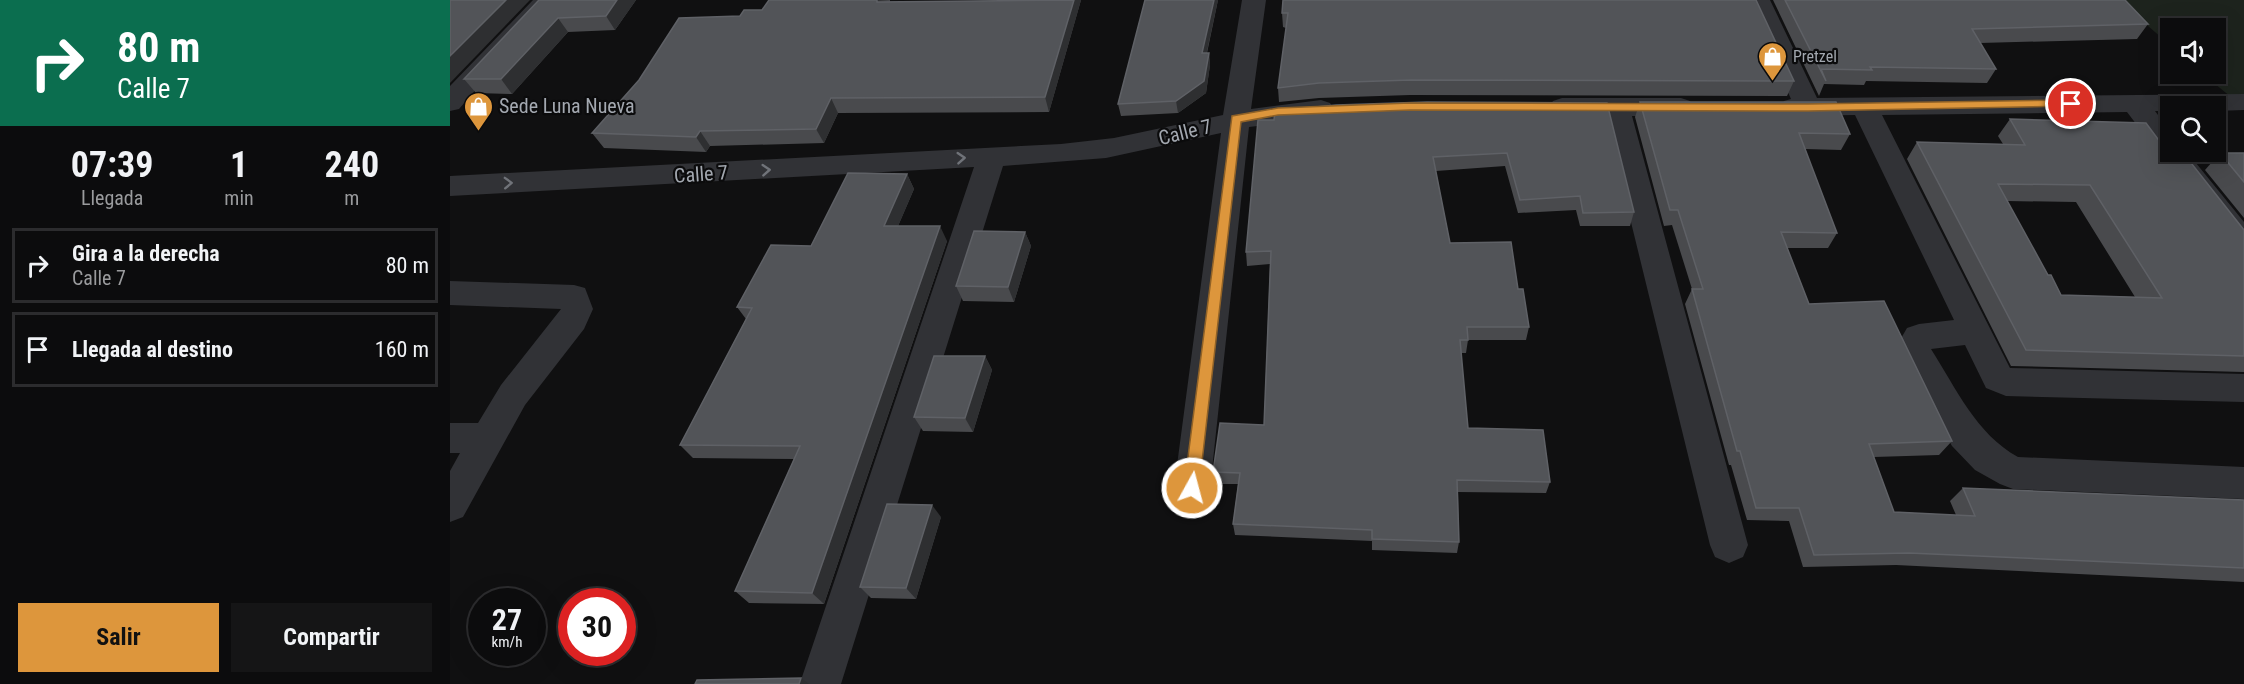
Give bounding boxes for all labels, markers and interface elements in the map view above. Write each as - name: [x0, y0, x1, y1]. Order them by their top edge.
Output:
- map controls: [2160, 18, 2226, 162]
- button: sound: [2160, 18, 2226, 84]
- text: 80 m: [117, 23, 200, 72]
- icon: right: [18, 24, 96, 102]
- shop icon: Pretzel: [1756, 40, 1788, 82]
- place label: Pretzel: [1793, 47, 1837, 66]
- text: Calle 7: [117, 73, 190, 105]
- pin: [2045, 78, 2096, 129]
- icon: arrive: [2054, 87, 2087, 120]
- shop icon: Sede Luna Nueva: [462, 90, 494, 132]
- place label: Sede Luna Nueva: [499, 94, 635, 118]
- button: search: [2160, 96, 2226, 162]
- street label: Calle 7: [1156, 114, 1214, 150]
- text: 07:39: [71, 144, 153, 186]
- text: 1: [230, 144, 248, 186]
- text: 240: [325, 144, 379, 186]
- one-way arrow: [956, 151, 965, 164]
- street label: Calle 7: [673, 160, 729, 188]
- one-way arrow: [762, 163, 771, 176]
- one-way arrow: [504, 177, 513, 190]
- text: Llegada: [81, 186, 143, 210]
- text: min: [224, 186, 254, 210]
- text: m: [344, 186, 359, 210]
- text: Gira a la derecha: [72, 241, 220, 266]
- icon: right: [21, 249, 54, 282]
- text: 80 m: [386, 253, 429, 278]
- text: Calle 7: [72, 266, 126, 290]
- icon: arrive: [21, 333, 54, 366]
- text: Llegada al destino: [72, 337, 233, 362]
- text: 160 m: [375, 337, 429, 362]
- position arrow: [1160, 456, 1224, 520]
- speed limit sign: 30: [558, 588, 636, 666]
- text: 27: [492, 602, 522, 637]
- button: Salir: [18, 603, 219, 672]
- button: Compartir: [231, 603, 432, 672]
- text: km/h: [492, 633, 522, 651]

